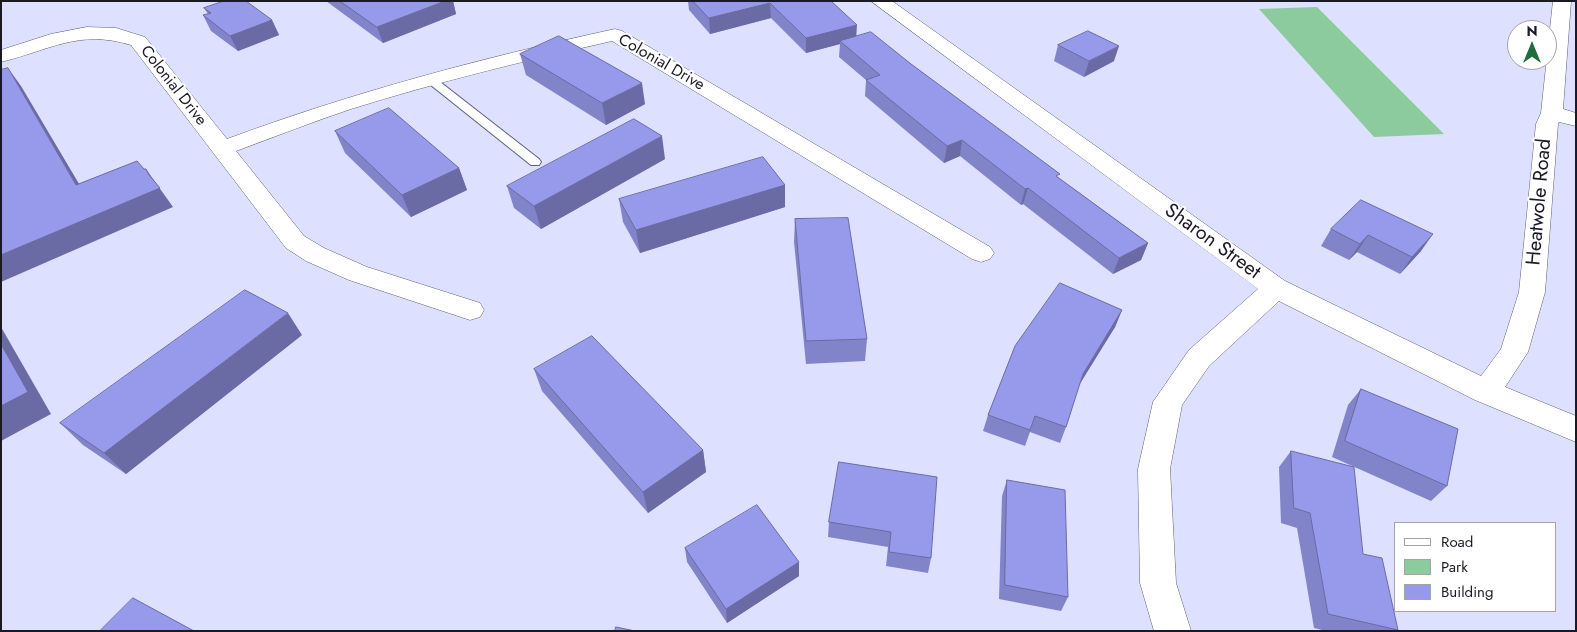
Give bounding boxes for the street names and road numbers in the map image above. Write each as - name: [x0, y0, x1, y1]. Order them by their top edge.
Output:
- street label: Colonial Drive: [614, 31, 708, 95]
- street label: Colonial Drive: [136, 42, 210, 130]
- street label: Heatwole Road: [1522, 138, 1558, 266]
- street label: Sharon Street: [1159, 199, 1265, 285]

